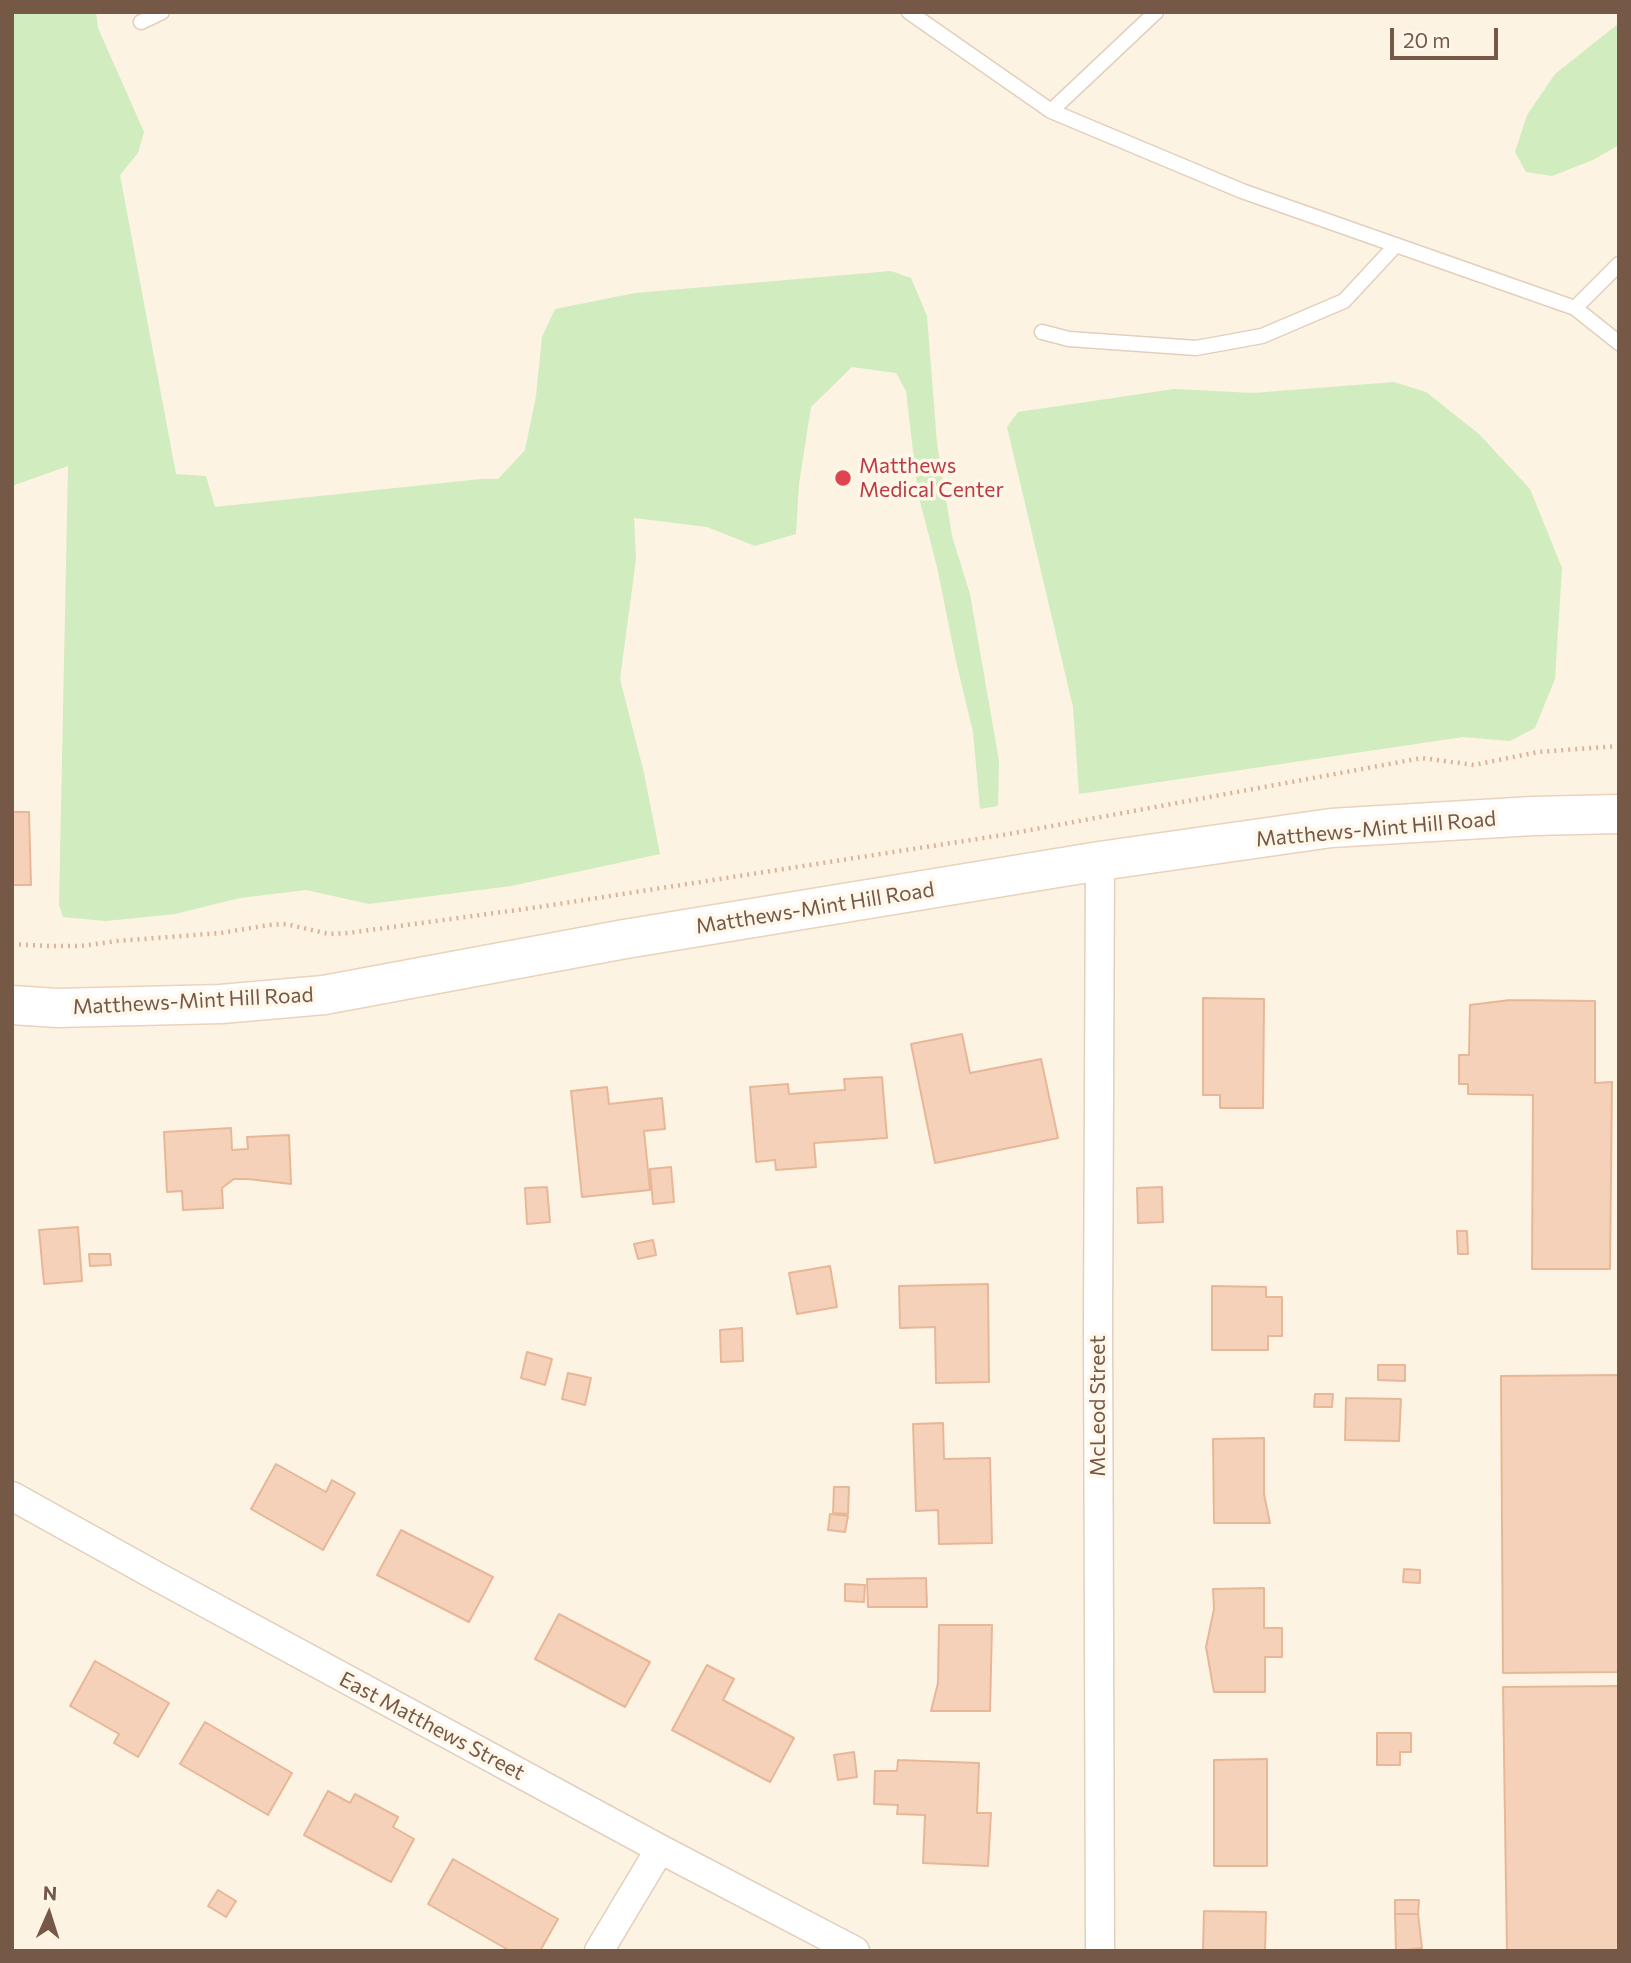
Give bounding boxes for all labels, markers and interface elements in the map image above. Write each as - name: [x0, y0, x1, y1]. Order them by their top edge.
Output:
- scale bar: [1393, 14, 1502, 58]
- text: 20 m: [1403, 27, 1451, 52]
- place label: Matthews Medical Center: [859, 453, 1004, 503]
- marker: Matthews Medical Center: [833, 468, 853, 488]
- street label: Matthews-Mint Hill Road: [1255, 806, 1497, 852]
- street label: Matthews-Mint Hill Road: [694, 877, 936, 939]
- street label: Matthews-Mint Hill Road: [72, 982, 314, 1020]
- street label: McLeod Street: [1085, 1335, 1111, 1477]
- street label: East Matthews Street: [335, 1666, 529, 1786]
- north arrow: [14, 1879, 84, 1949]
- text: N: [42, 1881, 58, 1904]

